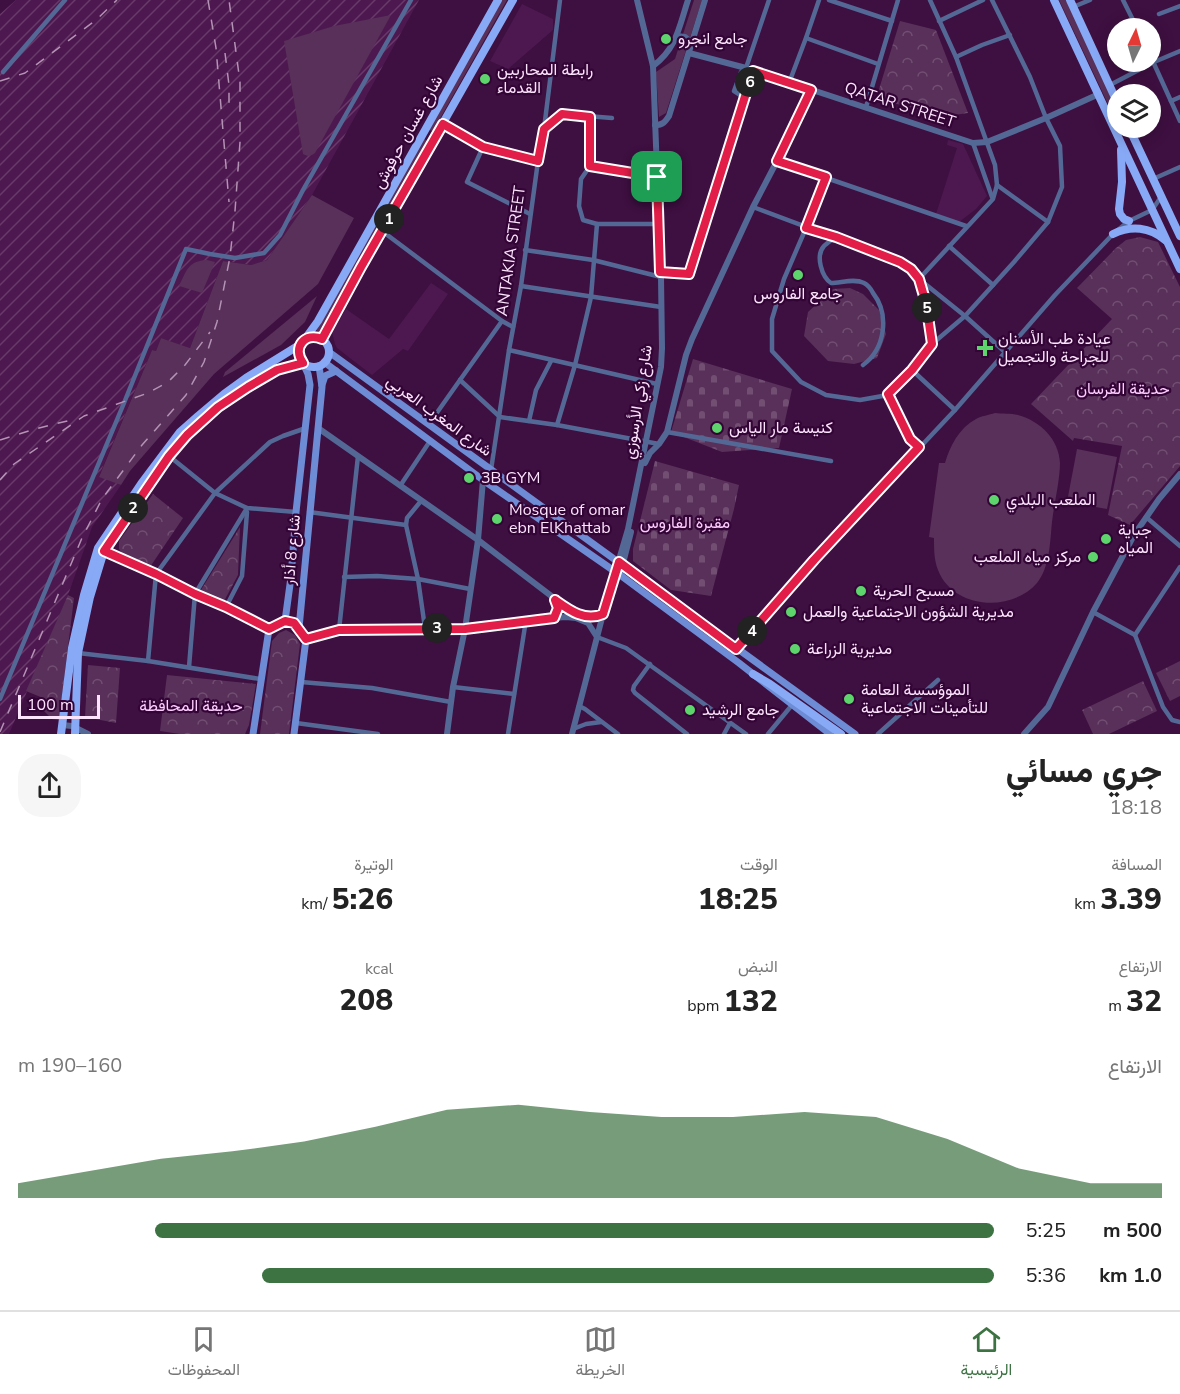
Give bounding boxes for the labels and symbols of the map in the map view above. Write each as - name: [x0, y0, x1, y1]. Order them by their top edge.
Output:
- north arrow: [1107, 18, 1161, 72]
- place label: جامع انجرو: [678, 28, 748, 50]
- marker: جامع انجرو: [659, 32, 673, 46]
- place label: رابطة المحاربين القدماء: [497, 59, 593, 99]
- pin: 6: [735, 67, 765, 97]
- street label: شارع غسان حرفوش: [368, 71, 448, 193]
- marker: رابطة المحاربين القدماء: [478, 72, 492, 86]
- street label: QATAR STREET: [842, 77, 959, 133]
- pin: [631, 151, 682, 202]
- street label: ANTAKIA STREET: [491, 184, 531, 318]
- pin: 1: [374, 204, 404, 234]
- marker: جامع الفاروس: [791, 268, 805, 282]
- place label: جامع الفاروس: [754, 283, 843, 305]
- pin: 5: [912, 293, 942, 323]
- place label: عيادة طب الأسنان للجراحة والتجميل: [998, 328, 1111, 368]
- marker: عيادة طب الأسنان للجراحة والتجميل: [976, 339, 994, 357]
- street label: شارع زكي الأرسوزي: [618, 343, 660, 461]
- street label: شارع المغرب العربي: [380, 370, 496, 463]
- park label: حديقة الفرسان: [1076, 378, 1170, 400]
- place label: كنيسة مار الياس: [729, 417, 833, 439]
- marker: كنيسة مار الياس: [710, 421, 724, 435]
- place label: 3B GYM: [481, 467, 540, 489]
- marker: 3B GYM: [462, 471, 476, 485]
- place label: الملعب البلدي: [1006, 489, 1095, 513]
- pin: 2: [118, 493, 148, 523]
- marker: الملعب البلدي: [987, 493, 1001, 507]
- place label: Mosque of omar ebn ElKhattab: [509, 499, 626, 539]
- marker: Mosque of omar ebn ElKhattab: [490, 512, 504, 526]
- park label: مقبرة الفاروس: [640, 512, 730, 534]
- street label: شارع 8 أذار: [278, 514, 306, 587]
- place label: جباية المياه: [1118, 519, 1153, 559]
- marker: جباية المياه: [1099, 532, 1113, 546]
- place label: مركز مياه الملعب: [974, 546, 1081, 568]
- marker: مركز مياه الملعب: [1086, 550, 1100, 564]
- place label: مسبح الحرية: [873, 580, 954, 602]
- marker: مسبح الحرية: [854, 584, 868, 598]
- place label: مديرية الشؤون الاجتماعية والعمل: [803, 601, 1014, 623]
- marker: مديرية الشؤون الاجتماعية والعمل: [784, 605, 798, 619]
- pin: 3: [422, 613, 452, 643]
- pin: 4: [737, 616, 767, 646]
- place label: مديرية الزراعة: [807, 638, 892, 660]
- marker: مديرية الزراعة: [788, 642, 802, 656]
- place label: الموؤسسة العامة للتأمينات الاجتماعية: [861, 679, 988, 719]
- scale bar: [18, 692, 100, 720]
- marker: الموؤسسة العامة للتأمينات الاجتماعية: [842, 692, 856, 706]
- park label: حديقة المحافظة: [139, 695, 243, 717]
- place label: جامع الرشيد: [702, 699, 780, 721]
- marker: جامع الرشيد: [683, 703, 697, 717]

